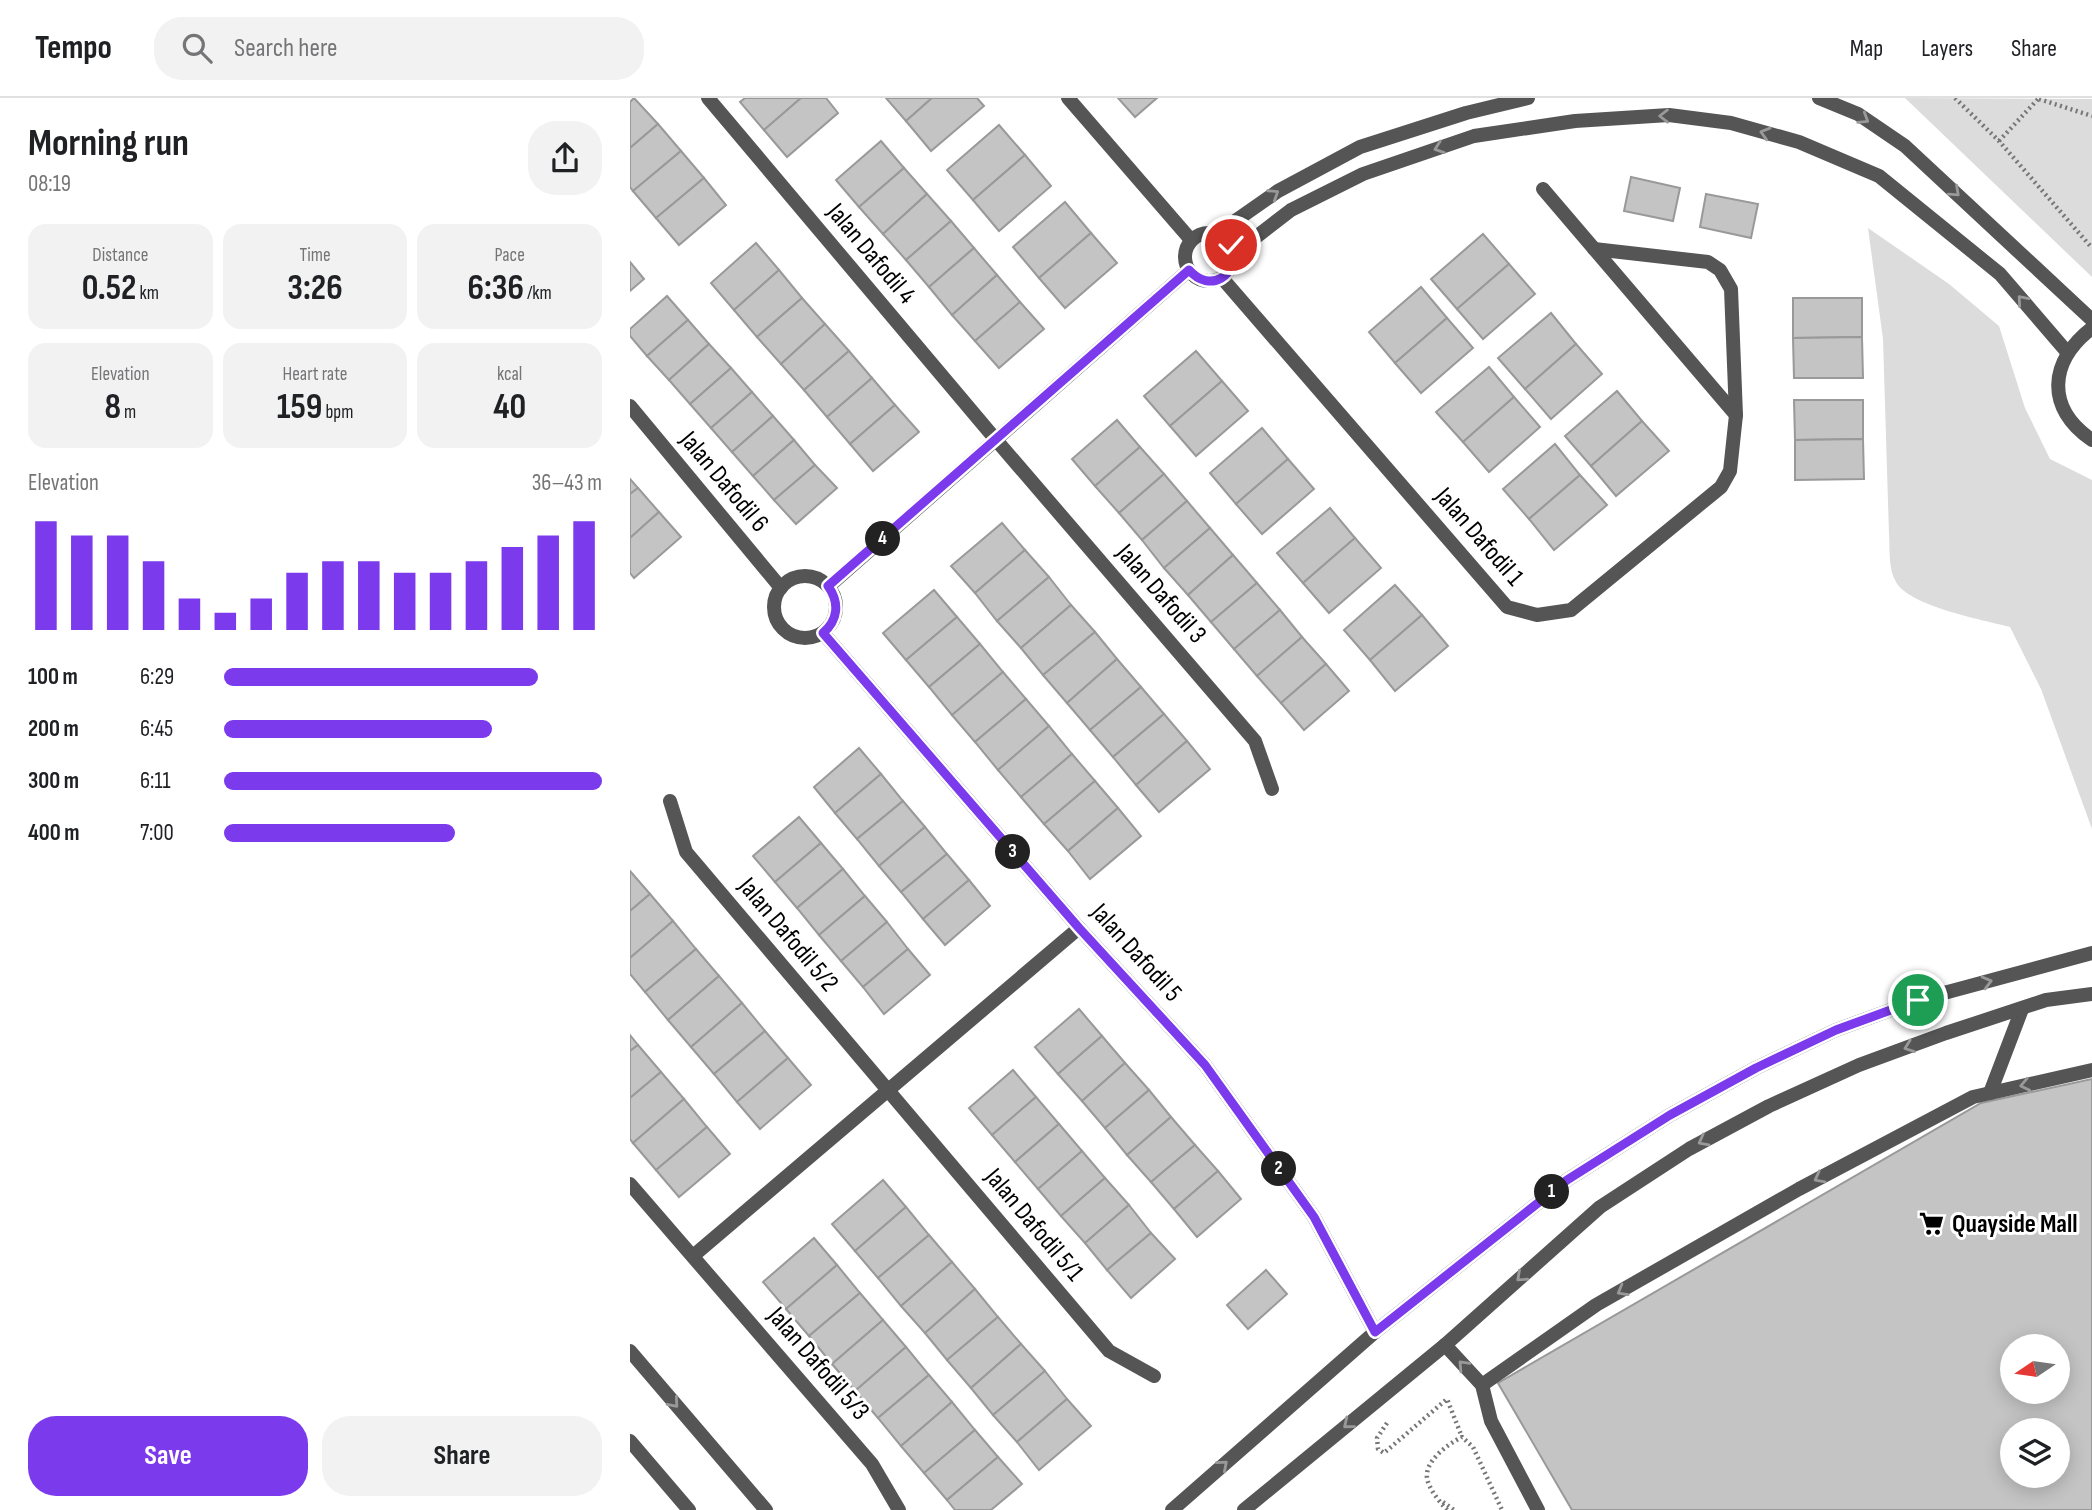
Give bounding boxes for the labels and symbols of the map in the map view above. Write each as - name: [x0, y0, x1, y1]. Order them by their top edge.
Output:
- one-way arrow: [1658, 108, 1668, 124]
- one-way arrow: [1856, 110, 1869, 123]
- one-way arrow: [1759, 127, 1771, 141]
- one-way arrow: [1434, 140, 1446, 154]
- one-way arrow: [1947, 184, 1960, 196]
- one-way arrow: [1266, 190, 1279, 203]
- street label: Jalan Dafodil 4: [819, 197, 922, 311]
- pin: [1201, 215, 1261, 275]
- one-way arrow: [2018, 295, 2030, 308]
- street label: Jalan Dafodil 6: [672, 425, 775, 539]
- street label: Jalan Dafodil 1: [1427, 481, 1530, 592]
- pin: 4: [866, 522, 900, 556]
- street label: Jalan Dafodil 3: [1109, 537, 1213, 650]
- pin: 3: [996, 834, 1030, 870]
- street label: Jalan Dafodil 5/2: [731, 871, 845, 998]
- street label: Jalan Dafodil 5: [1083, 897, 1188, 1008]
- pin: [1888, 970, 1948, 1030]
- one-way arrow: [1981, 976, 1993, 990]
- one-way arrow: [1904, 1038, 1916, 1052]
- one-way arrow: [2019, 1077, 2031, 1092]
- one-way arrow: [1698, 1133, 1710, 1147]
- pin: 2: [1262, 1152, 1296, 1186]
- street label: Jalan Dafodil 5/1: [977, 1162, 1090, 1288]
- one-way arrow: [1814, 1170, 1826, 1183]
- pin: 1: [1534, 1174, 1570, 1210]
- place label: Quayside Mall: [1952, 1209, 2078, 1240]
- supermarket icon: Quayside Mall: [1918, 1210, 1946, 1238]
- one-way arrow: [1516, 1269, 1529, 1281]
- one-way arrow: [1616, 1282, 1629, 1295]
- street label: Jalan Dafodil 5/3: [760, 1300, 875, 1427]
- north arrow: [2000, 1334, 2070, 1404]
- one-way arrow: [1459, 1360, 1471, 1373]
- one-way arrow: [666, 1395, 678, 1408]
- one-way arrow: [1343, 1416, 1355, 1429]
- one-way arrow: [1215, 1461, 1228, 1473]

